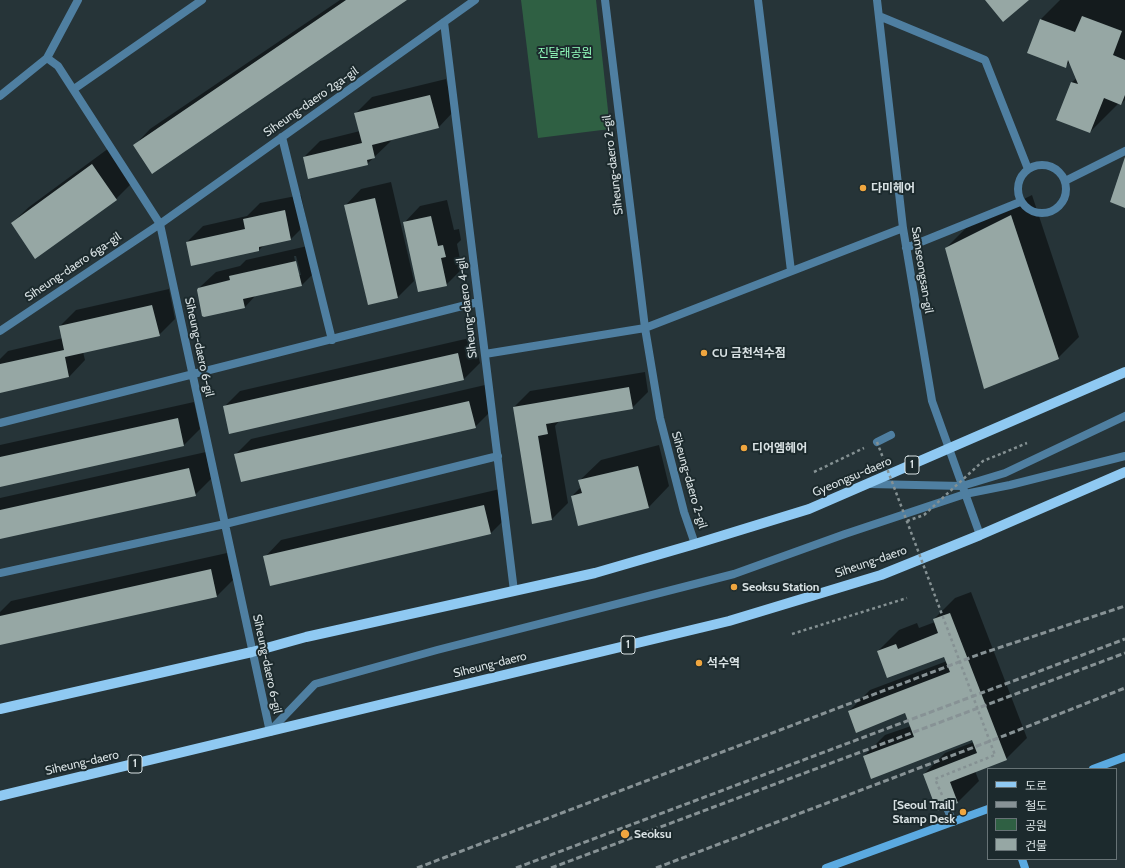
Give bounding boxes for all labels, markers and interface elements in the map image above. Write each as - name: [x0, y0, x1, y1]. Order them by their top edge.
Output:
- park label: 진달래공원: [537, 46, 593, 60]
- street label: Siheung-daero 2ga-gil: [261, 64, 361, 140]
- street label: Siheung-daero 2-gil: [600, 114, 626, 216]
- place label: 다미헤어: [871, 181, 915, 195]
- marker: 다미헤어: [858, 183, 868, 193]
- street label: Samseongsan-gil: [908, 226, 936, 314]
- street label: Siheung-daero 6ga-gil: [22, 229, 124, 305]
- street label: Siheung-daero 4-gil: [454, 257, 480, 359]
- street label: Siheung-daero 6-gil: [181, 296, 217, 398]
- place label: CU 금천석수점: [712, 346, 786, 360]
- marker: CU 금천석수점: [699, 348, 709, 358]
- street label: Siheung-daero 2-gil: [668, 430, 710, 530]
- place label: 디어엠헤어: [752, 441, 807, 455]
- marker: 디어엠헤어: [739, 443, 749, 453]
- street label: Gyeongsu-daero: [810, 454, 894, 500]
- road number: 1: [905, 456, 919, 474]
- street label: Siheung-daero: [833, 543, 909, 581]
- place label: Seoksu Station: [742, 580, 819, 594]
- marker: Seoksu Station: [729, 582, 739, 592]
- street label: Siheung-daero 6-gil: [249, 613, 285, 715]
- road number: 1: [621, 636, 635, 654]
- street label: Siheung-daero: [452, 649, 528, 681]
- place label: 석수역: [707, 656, 740, 670]
- marker: 석수역: [694, 658, 704, 668]
- street label: Siheung-daero: [44, 748, 120, 778]
- road number: 1: [128, 755, 142, 773]
- legend: [987, 768, 1117, 860]
- text: 도로: [1025, 778, 1047, 793]
- place label: [Seoul Trail] Stamp Desk: [892, 798, 955, 826]
- text: 철도: [1025, 798, 1047, 813]
- marker: [Seoul Trail] Stamp Desk: [958, 807, 968, 817]
- text: 공원: [1025, 818, 1047, 833]
- place label: Seoksu: [634, 827, 671, 841]
- marker: Seoksu: [619, 828, 631, 840]
- text: 건물: [1025, 838, 1047, 853]

